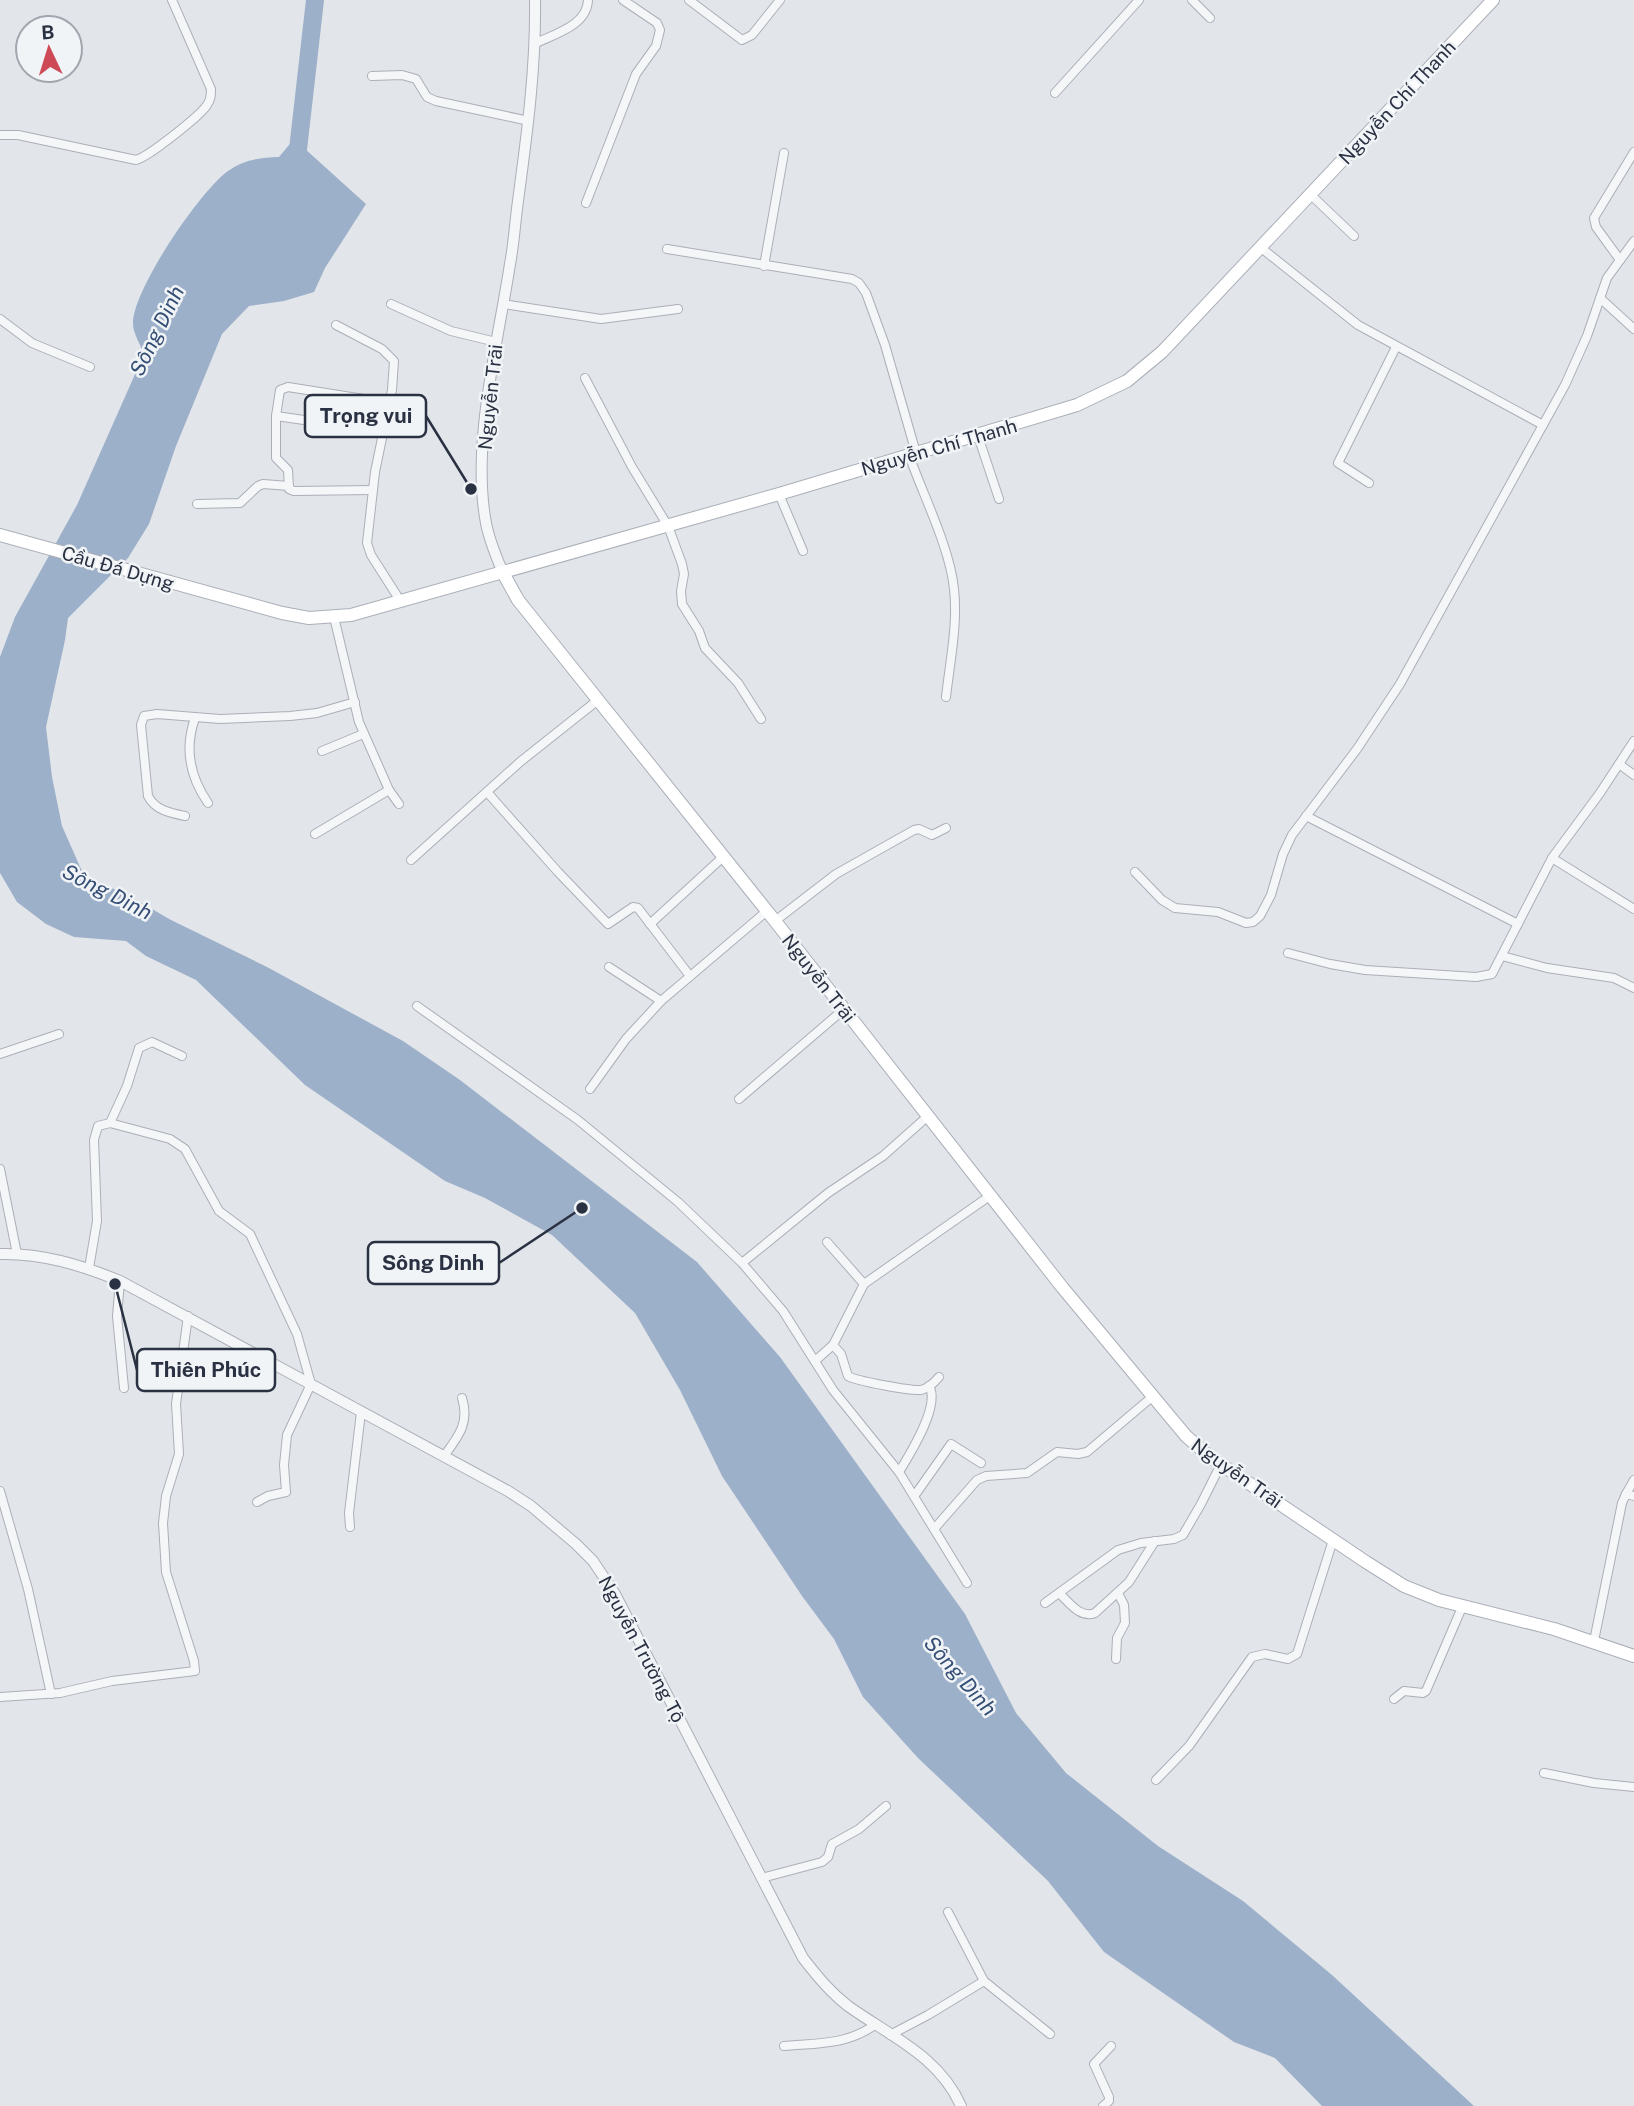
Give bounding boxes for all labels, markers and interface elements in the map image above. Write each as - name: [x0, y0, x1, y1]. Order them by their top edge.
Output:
- north arrow: [14, 14, 84, 84]
- text: B: [41, 21, 55, 43]
- street label: Nguyễn Chí Thanh: [1334, 36, 1460, 168]
- water label: Sông Dinh: [124, 282, 189, 380]
- street label: Nguyễn Trãi: [474, 343, 506, 451]
- callout: Trọng vui: [305, 395, 426, 437]
- text: Trọng vui: [320, 403, 412, 428]
- street label: Nguyễn Chí Thanh: [859, 414, 1019, 480]
- street label: Cầu Đá Dựng: [59, 541, 177, 595]
- water label: Sông Dinh: [58, 858, 156, 925]
- street label: Nguyễn Trãi: [778, 929, 860, 1027]
- callout: Sông Dinh: [368, 1242, 499, 1284]
- text: Sông Dinh: [382, 1250, 484, 1275]
- callout: Thiên Phúc: [137, 1349, 275, 1391]
- text: Thiên Phúc: [151, 1357, 261, 1382]
- street label: Nguyễn Trãi: [1187, 1434, 1287, 1512]
- street label: Nguyễn Trường Tộ: [594, 1572, 690, 1726]
- water label: Sông Dinh: [919, 1631, 1002, 1721]

